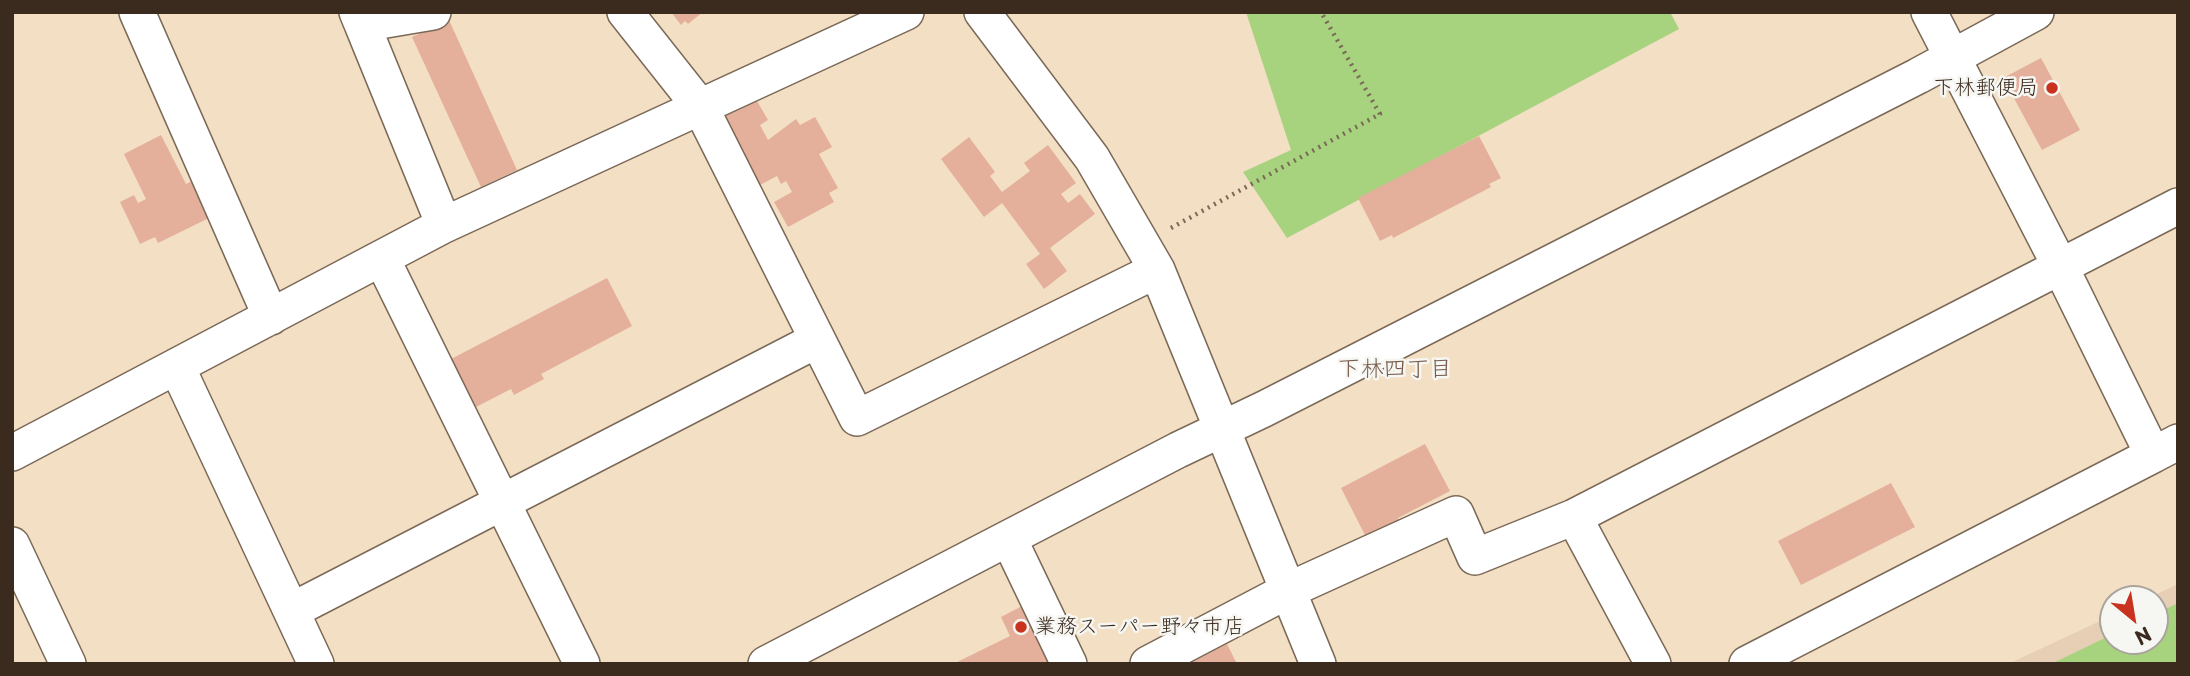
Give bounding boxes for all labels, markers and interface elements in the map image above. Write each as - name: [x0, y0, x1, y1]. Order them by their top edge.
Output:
- place label: 下林郵便局: [1933, 75, 2038, 101]
- marker: 下林郵便局: [2044, 80, 2060, 96]
- district label: 下林四丁目: [1338, 356, 1452, 384]
- north arrow: [2099, 585, 2169, 655]
- place label: 業務スーパー野々市店: [1035, 614, 1244, 640]
- marker: 業務スーパー野々市店: [1013, 619, 1029, 635]
- text: N: [2130, 621, 2157, 652]

